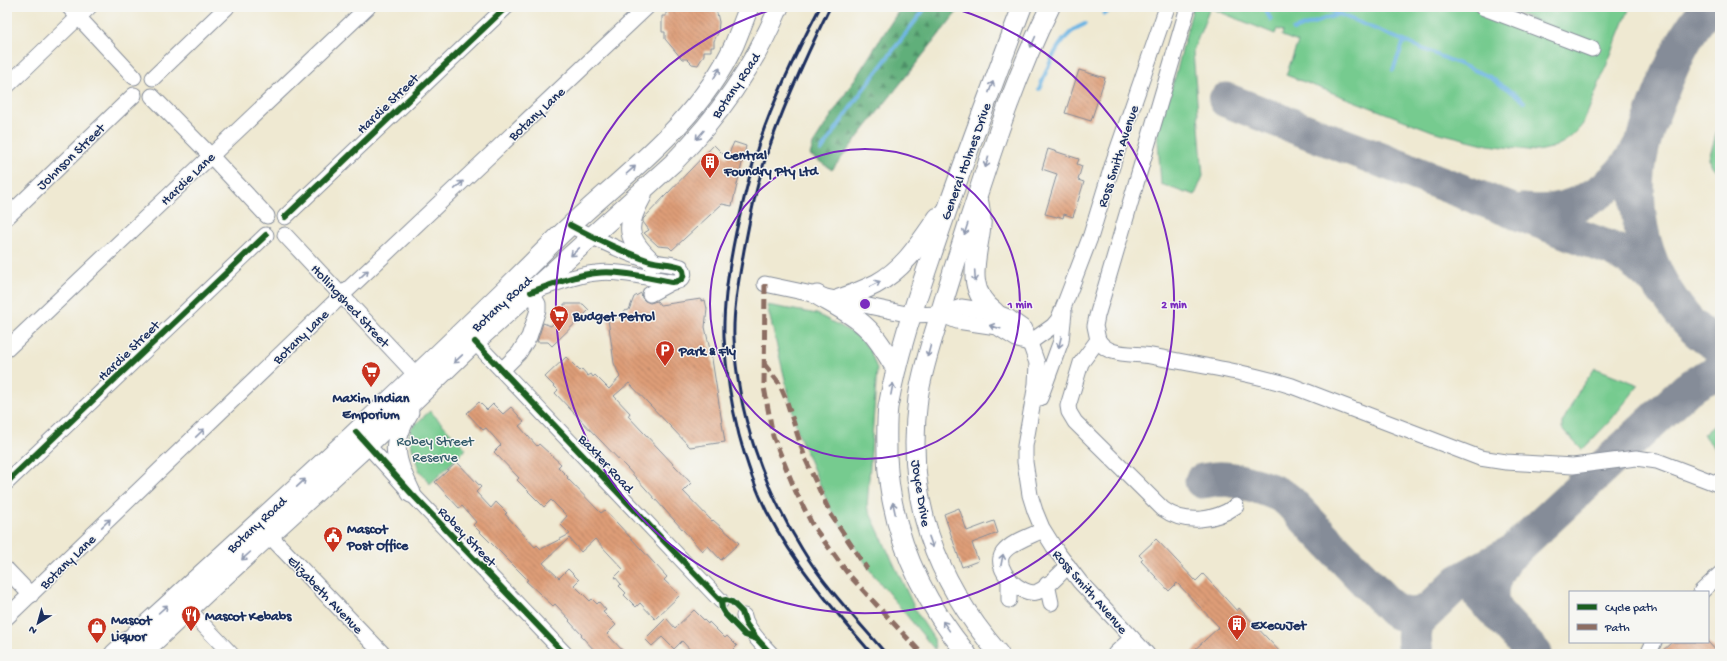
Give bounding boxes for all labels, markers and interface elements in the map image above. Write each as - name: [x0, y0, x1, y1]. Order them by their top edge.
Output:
- one-way arrow: [1029, 36, 1036, 48]
- street label: Botany Road: [708, 49, 766, 123]
- one-way arrow: [714, 67, 722, 79]
- street label: Hardie Street: [354, 70, 424, 139]
- one-way arrow: [988, 82, 996, 94]
- street label: Botany Lane: [505, 84, 570, 146]
- street label: General Holmes Drive: [938, 100, 997, 223]
- street label: Ross Smith Avenue: [1095, 103, 1144, 210]
- street label: Johnson Street: [34, 120, 110, 195]
- one-way arrow: [696, 129, 705, 139]
- place label: Central Foundry Pty Ltd: [723, 148, 820, 181]
- street label: Hardie Lane: [158, 149, 220, 210]
- building icon: Central Foundry Pty Ltd: [699, 151, 721, 179]
- one-way arrow: [983, 155, 990, 168]
- one-way arrow: [626, 165, 637, 174]
- one-way arrow: [454, 181, 464, 190]
- one-way arrow: [962, 222, 970, 234]
- one-way arrow: [570, 247, 580, 256]
- street label: Hollingshed Street: [306, 261, 393, 353]
- one-way arrow: [971, 269, 979, 282]
- one-way arrow: [359, 270, 369, 279]
- street label: Botany Road: [468, 272, 538, 337]
- one-way arrow: [868, 280, 880, 287]
- centre of rings: [858, 297, 872, 311]
- text: 1 min: [1007, 299, 1033, 313]
- text: 2 min: [1161, 299, 1187, 313]
- supermarket icon: Budget Petrol: [548, 304, 570, 332]
- street label: Botany Lane: [269, 306, 334, 369]
- place label: Budget Petrol: [572, 309, 655, 326]
- street label: Hardie Street: [95, 317, 165, 386]
- one-way arrow: [988, 322, 1001, 330]
- one-way arrow: [1056, 335, 1064, 348]
- parking icon: Park & Fly: [654, 339, 676, 367]
- place label: Park & Fly: [678, 344, 736, 361]
- one-way arrow: [924, 345, 932, 358]
- one-way arrow: [453, 354, 463, 363]
- supermarket icon: Maxim Indian Emporium: [360, 360, 382, 388]
- one-way arrow: [888, 383, 896, 396]
- place label: Maxim Indian Emporium: [333, 391, 410, 424]
- one-way arrow: [195, 428, 205, 437]
- street label: Baxter Road: [573, 431, 638, 499]
- park label: Robey Street Reserve: [397, 434, 475, 467]
- street label: Joyce Drive: [906, 459, 933, 529]
- one-way arrow: [295, 479, 305, 488]
- street label: Botany Road: [224, 493, 292, 558]
- one-way arrow: [889, 502, 897, 515]
- street label: Robey Street: [433, 504, 500, 572]
- one-way arrow: [101, 518, 111, 528]
- place label: Mascot Post Office: [346, 522, 409, 555]
- public building icon: Mascot Post Office: [322, 525, 344, 553]
- street label: Botany Lane: [36, 531, 101, 594]
- one-way arrow: [928, 536, 936, 548]
- street label: Ross Smith Avenue: [1048, 547, 1131, 639]
- one-way arrow: [241, 551, 251, 561]
- street label: Elizabeth Avenue: [283, 553, 366, 639]
- one-way arrow: [998, 554, 1006, 567]
- legend: [1569, 591, 1709, 643]
- text: Cycle path: [1605, 602, 1658, 616]
- north arrow: [18, 603, 58, 643]
- restaurant icon: Mascot Kebabs: [180, 604, 202, 632]
- one-way arrow: [158, 605, 168, 614]
- place label: Mascot Kebabs: [205, 609, 292, 626]
- place label: Mascot Liquor: [111, 613, 153, 646]
- building icon: ExecuJet: [1226, 613, 1248, 641]
- shop icon: Mascot Liquor: [86, 616, 108, 644]
- place label: ExecuJet: [1251, 618, 1307, 635]
- one-way arrow: [942, 621, 950, 632]
- text: N: [27, 622, 40, 636]
- text: Path: [1604, 622, 1630, 636]

